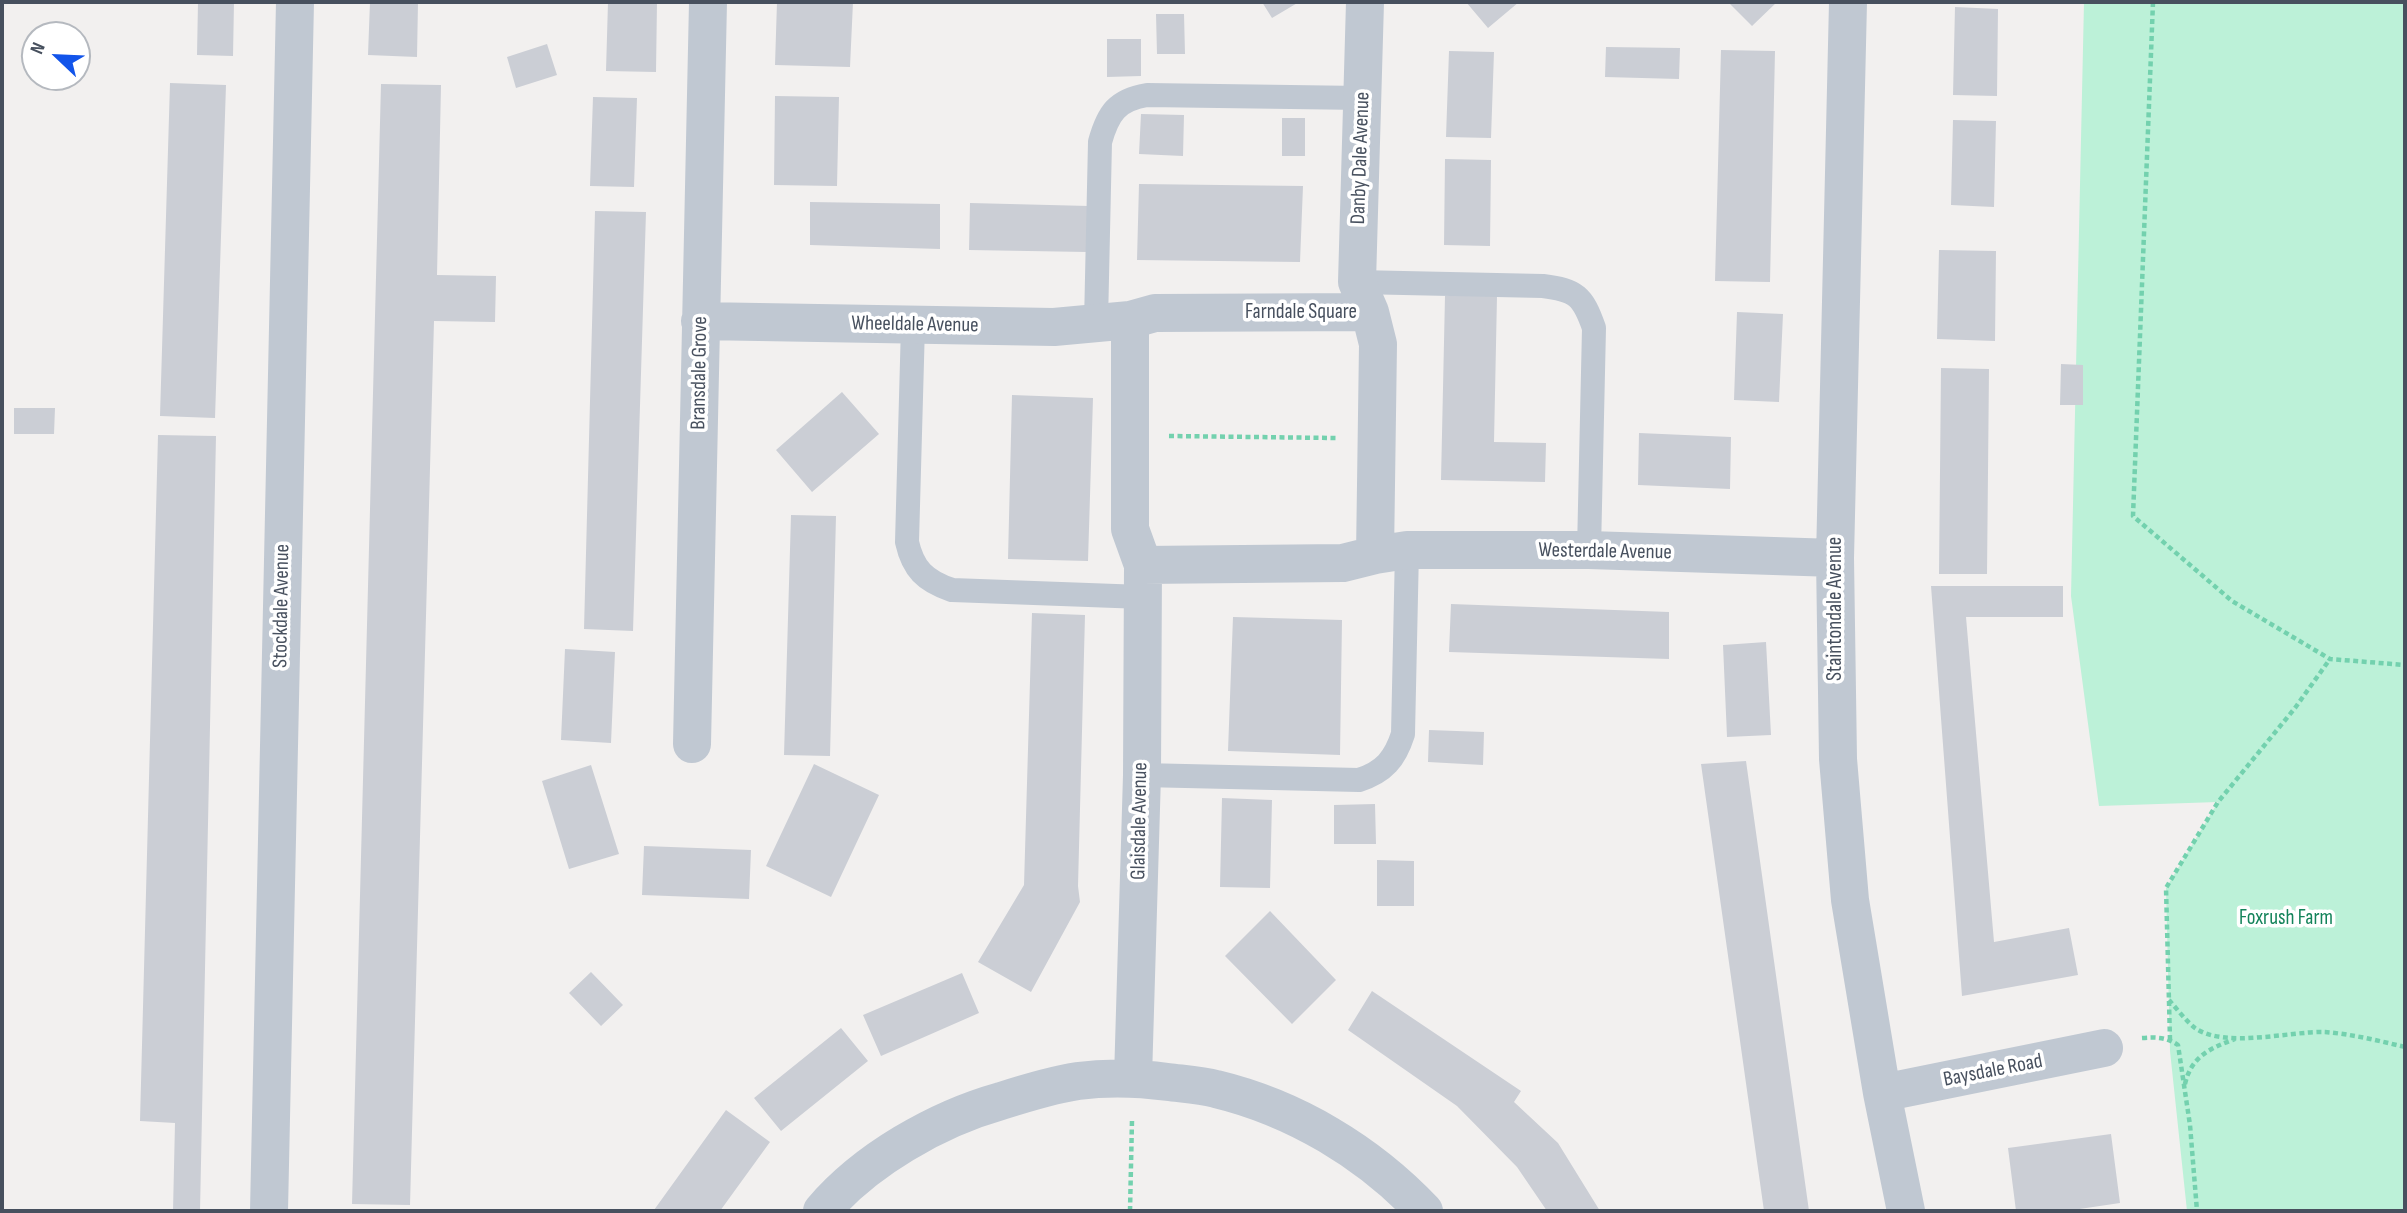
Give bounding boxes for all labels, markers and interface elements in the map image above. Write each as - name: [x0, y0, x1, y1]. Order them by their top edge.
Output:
- north arrow: [21, 21, 91, 91]
- text: N: [25, 39, 51, 58]
- street label: Danby Dale Avenue: [1346, 91, 1376, 225]
- street label: Farndale Square: [1245, 300, 1357, 326]
- street label: Wheeldale Avenue: [851, 311, 979, 339]
- street label: Bransdale Grove: [686, 316, 714, 430]
- street label: Staintondale Avenue: [1823, 537, 1849, 681]
- street label: Westerdale Avenue: [1538, 538, 1672, 566]
- street label: Stockdale Avenue: [268, 544, 296, 668]
- street label: Glaisdale Avenue: [1126, 762, 1154, 880]
- park label: Foxrush Farm: [2239, 906, 2333, 932]
- street label: Baysdale Road: [1941, 1049, 2045, 1093]

